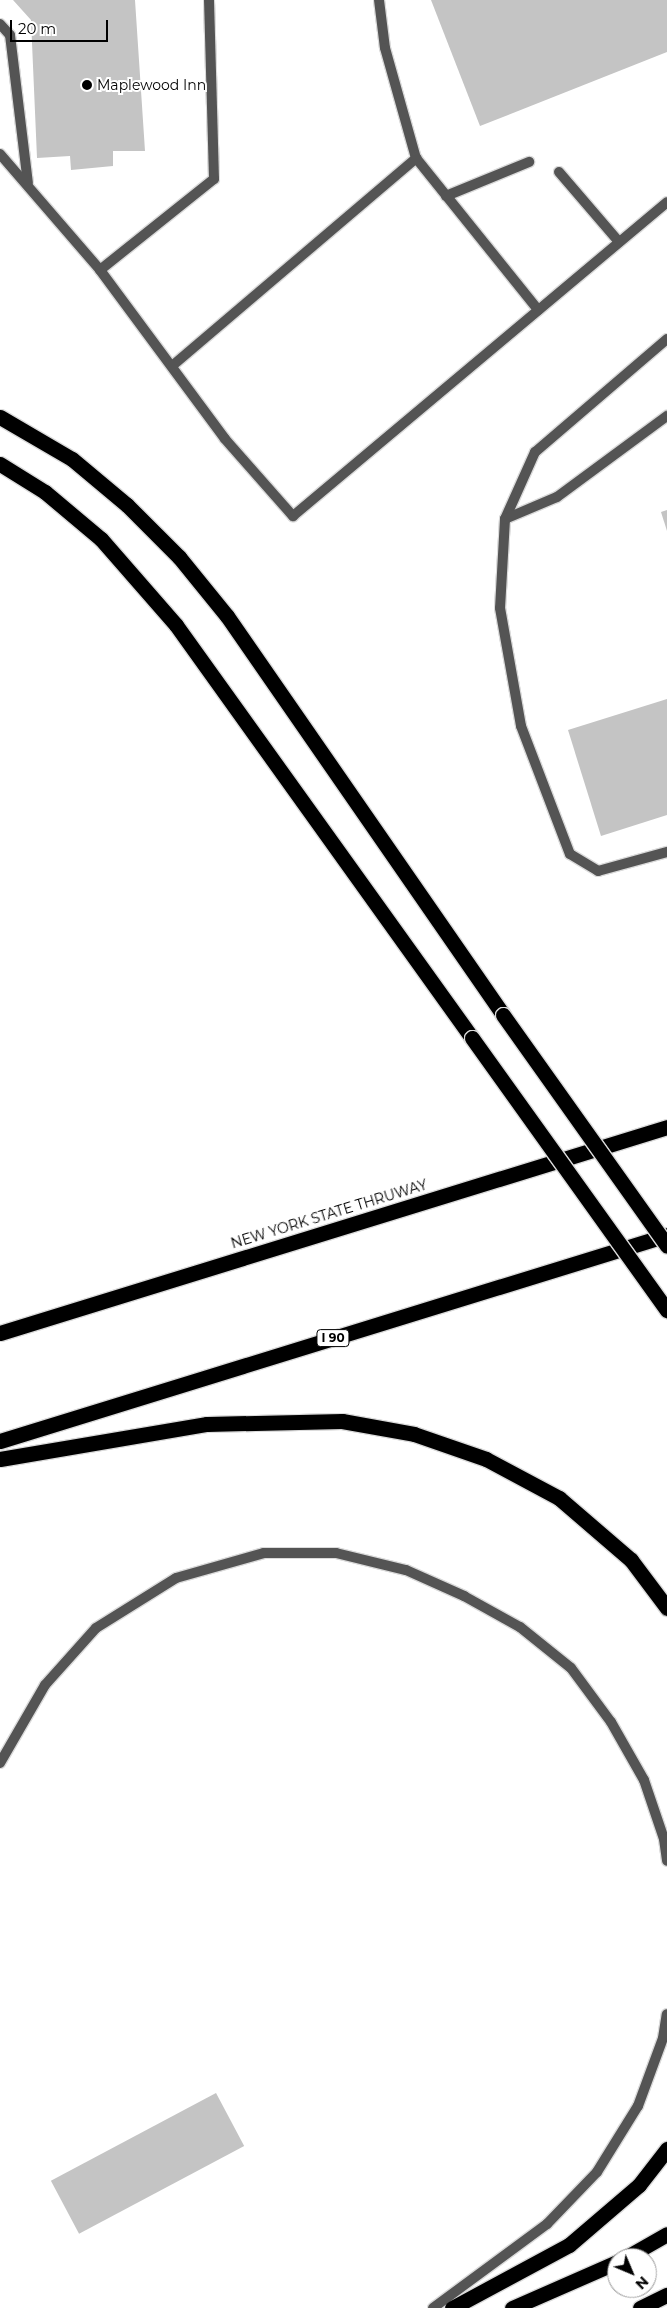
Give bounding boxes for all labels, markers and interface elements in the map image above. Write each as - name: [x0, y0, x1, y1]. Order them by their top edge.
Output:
- scale bar: [12, 10, 110, 42]
- text: 20 m: [18, 19, 56, 38]
- place label: Maplewood Inn: [97, 77, 206, 93]
- marker: Maplewood Inn: [81, 79, 93, 91]
- street label: NEW YORK STATE THRUWAY: [229, 1176, 429, 1252]
- road number: I 90: [316, 1329, 350, 1348]
- north arrow: [607, 2248, 657, 2298]
- text: N: [632, 2273, 652, 2293]

